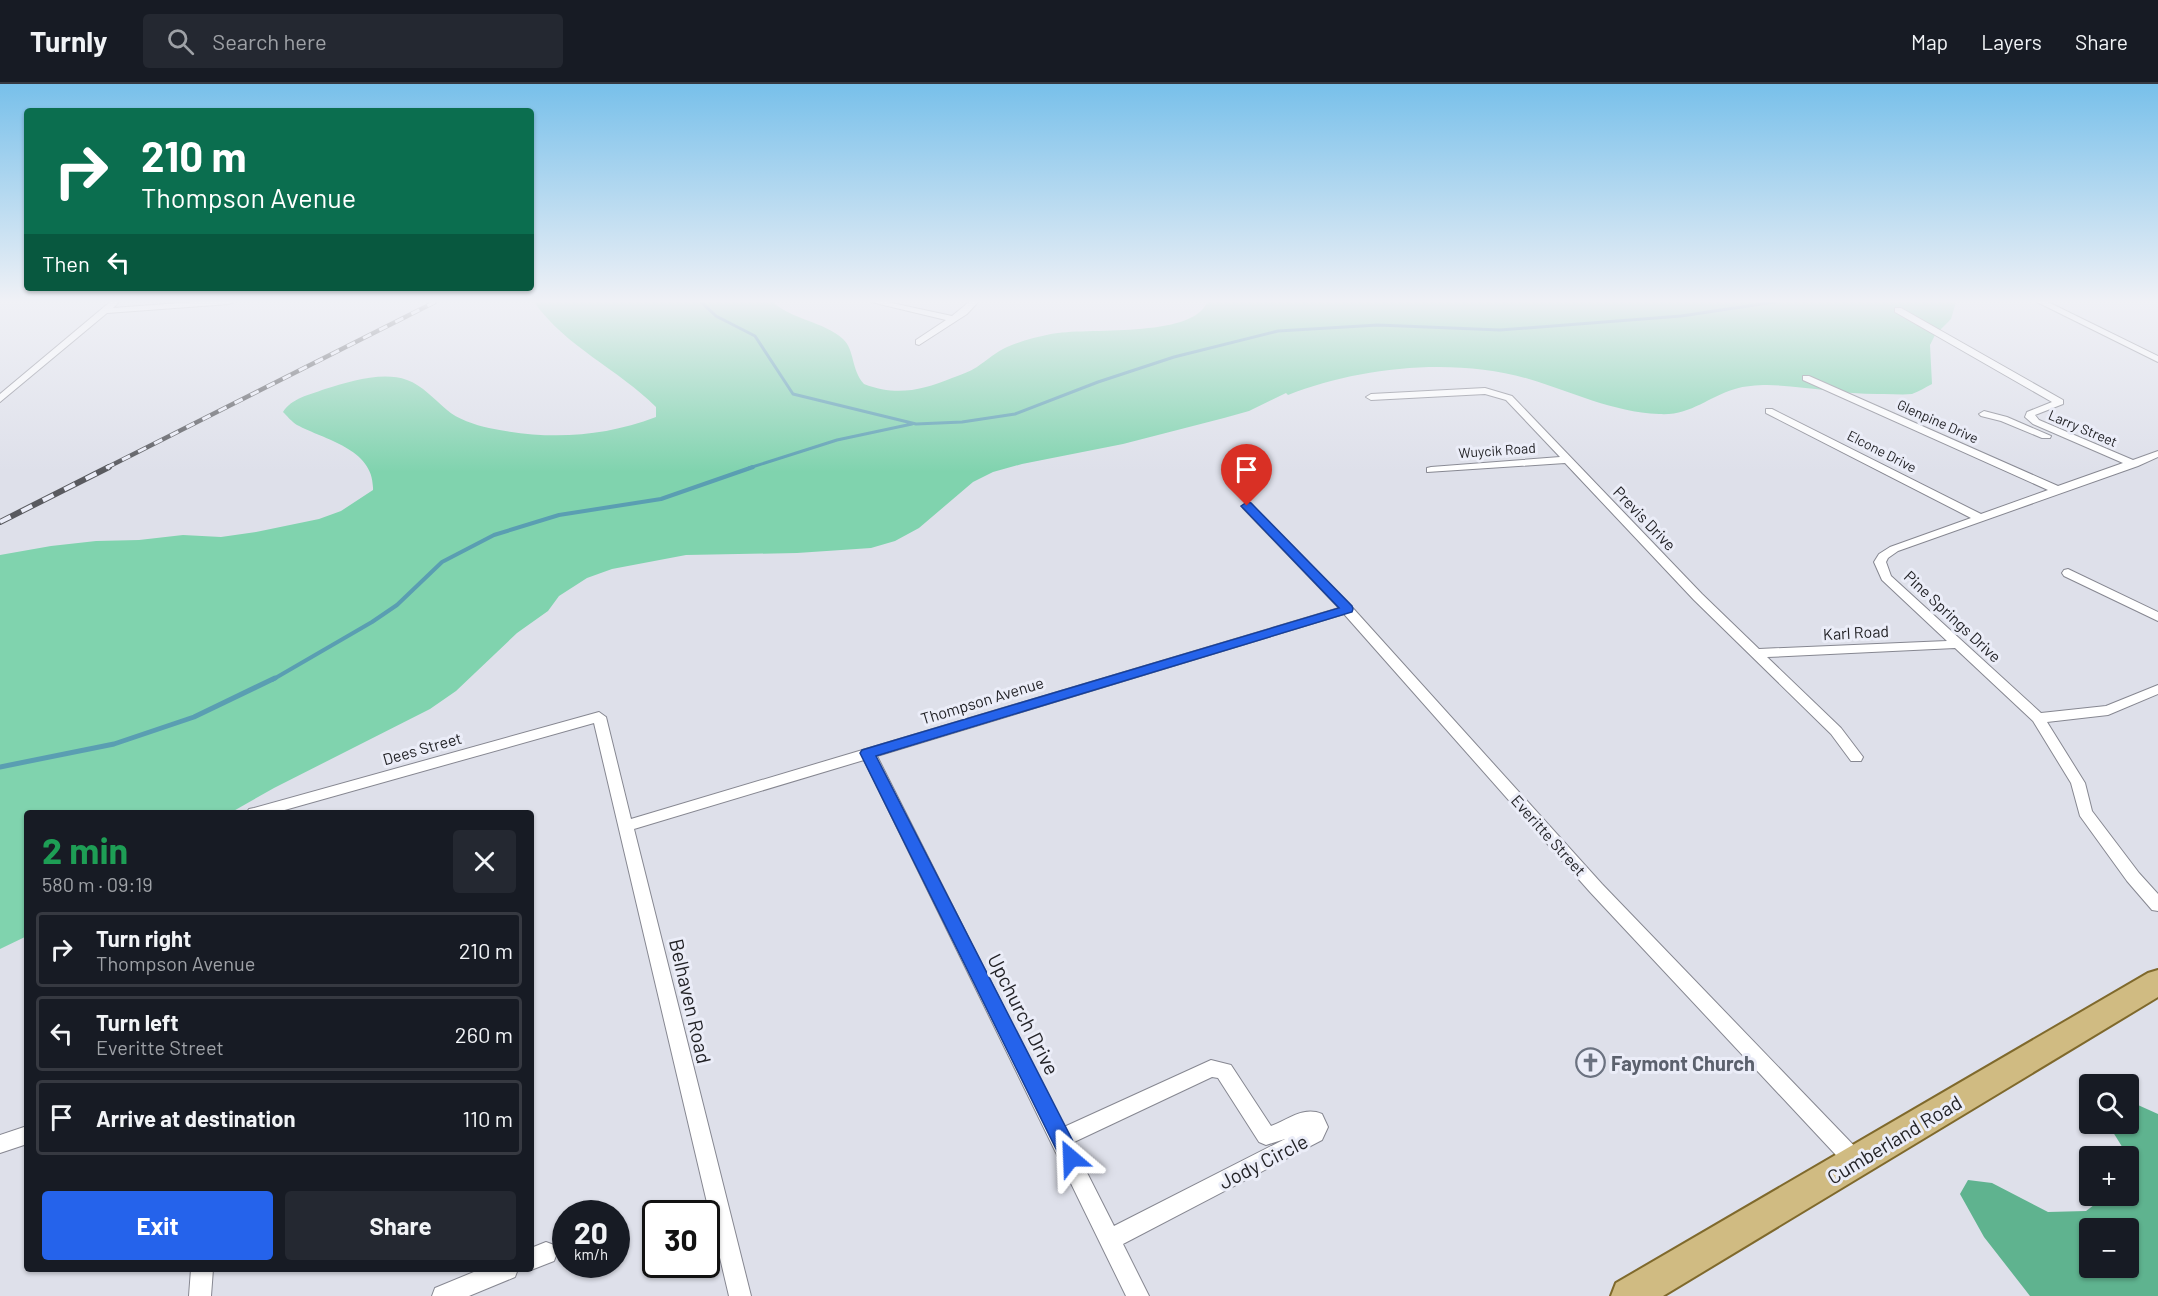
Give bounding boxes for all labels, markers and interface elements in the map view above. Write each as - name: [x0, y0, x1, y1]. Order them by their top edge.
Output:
- search box: [143, 14, 563, 68]
- text: Turnly: [30, 24, 107, 58]
- icon: search: [164, 25, 197, 58]
- text: Search here: [212, 28, 327, 54]
- text: Map: [1911, 29, 1948, 54]
- text: Layers: [1981, 29, 2042, 54]
- text: Share: [2075, 29, 2128, 54]
- text: 210 m: [141, 130, 247, 180]
- icon: right: [42, 132, 120, 210]
- text: Thompson Avenue: [141, 181, 356, 213]
- icon: left: [102, 246, 135, 279]
- text: Then: [42, 250, 90, 276]
- street label: Glenpine Drive: [1895, 396, 1981, 446]
- street label: Larry Street: [2046, 406, 2120, 450]
- street label: Elcone Drive: [1845, 426, 1919, 476]
- street label: Wuycik Road: [1458, 439, 1536, 461]
- pin: [1221, 444, 1272, 506]
- icon: arrive: [1230, 453, 1263, 486]
- street label: Previs Drive: [1610, 482, 1680, 554]
- street label: Pine Springs Drive: [1901, 566, 2005, 666]
- street label: Karl Road: [1823, 621, 1889, 643]
- street label: Thompson Avenue: [918, 672, 1046, 728]
- street label: Dees Street: [380, 728, 464, 768]
- street label: Everitte Street: [1508, 791, 1590, 879]
- text: 2 min: [42, 828, 128, 871]
- button: close: [453, 830, 516, 893]
- text: 580 m · 09:19: [42, 872, 153, 896]
- text: Turn right: [96, 925, 191, 951]
- icon: right: [45, 933, 78, 966]
- street label: Belhaven Road: [665, 936, 717, 1066]
- text: 210 m: [459, 937, 513, 963]
- street label: Upchurch Drive: [983, 949, 1065, 1079]
- text: Thompson Avenue: [96, 951, 255, 975]
- text: Turn left: [96, 1009, 179, 1035]
- icon: left: [45, 1017, 78, 1050]
- text: 260 m: [455, 1021, 513, 1047]
- text: Everitte Street: [96, 1035, 224, 1059]
- church icon: Faymont Church: [1574, 1047, 1606, 1079]
- place label: Faymont Church: [1611, 1051, 1755, 1075]
- map controls: [2079, 1074, 2139, 1278]
- button: search: [2079, 1074, 2139, 1134]
- street label: Cumberland Road: [1822, 1089, 1966, 1189]
- icon: arrive: [45, 1101, 78, 1134]
- text: Arrive at destination: [96, 1105, 295, 1131]
- text: 110 m: [463, 1105, 513, 1131]
- position arrow: [1039, 1126, 1103, 1190]
- street label: Jody Circle: [1214, 1128, 1312, 1194]
- button: +: [2079, 1146, 2139, 1206]
- button: Exit: [42, 1191, 273, 1260]
- button: Share: [285, 1191, 516, 1260]
- speed limit sign: 30: [642, 1200, 720, 1278]
- text: 20: [574, 1214, 608, 1250]
- button: −: [2079, 1218, 2139, 1278]
- text: km/h: [574, 1245, 608, 1263]

